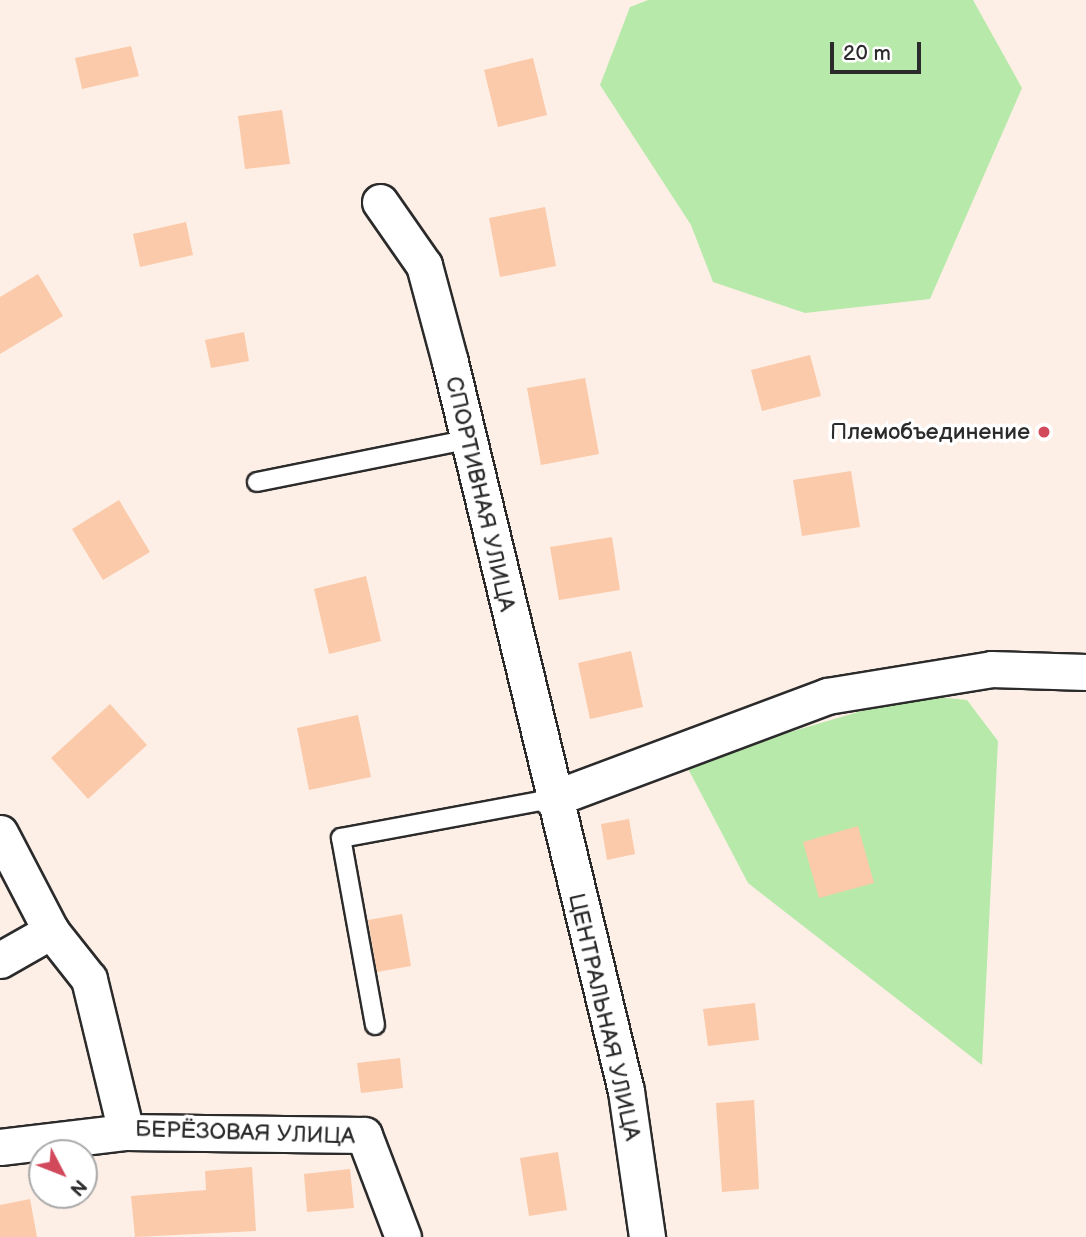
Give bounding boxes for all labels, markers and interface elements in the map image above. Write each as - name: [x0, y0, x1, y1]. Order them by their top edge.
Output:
- scale bar: [834, 28, 925, 72]
- text: 20 m: [843, 41, 891, 66]
- street label: СПОРТИВНАЯ УЛИЦА: [440, 374, 520, 614]
- place label: Племобъединение: [830, 418, 1030, 446]
- marker: Племобъединение: [1036, 424, 1052, 440]
- street label: ЦЕНТРАЛЬНАЯ УЛИЦА: [562, 891, 646, 1143]
- street label: БЕРЁЗОВАЯ УЛИЦА: [135, 1115, 355, 1151]
- north arrow: [28, 1139, 98, 1209]
- text: N: [64, 1174, 91, 1200]

